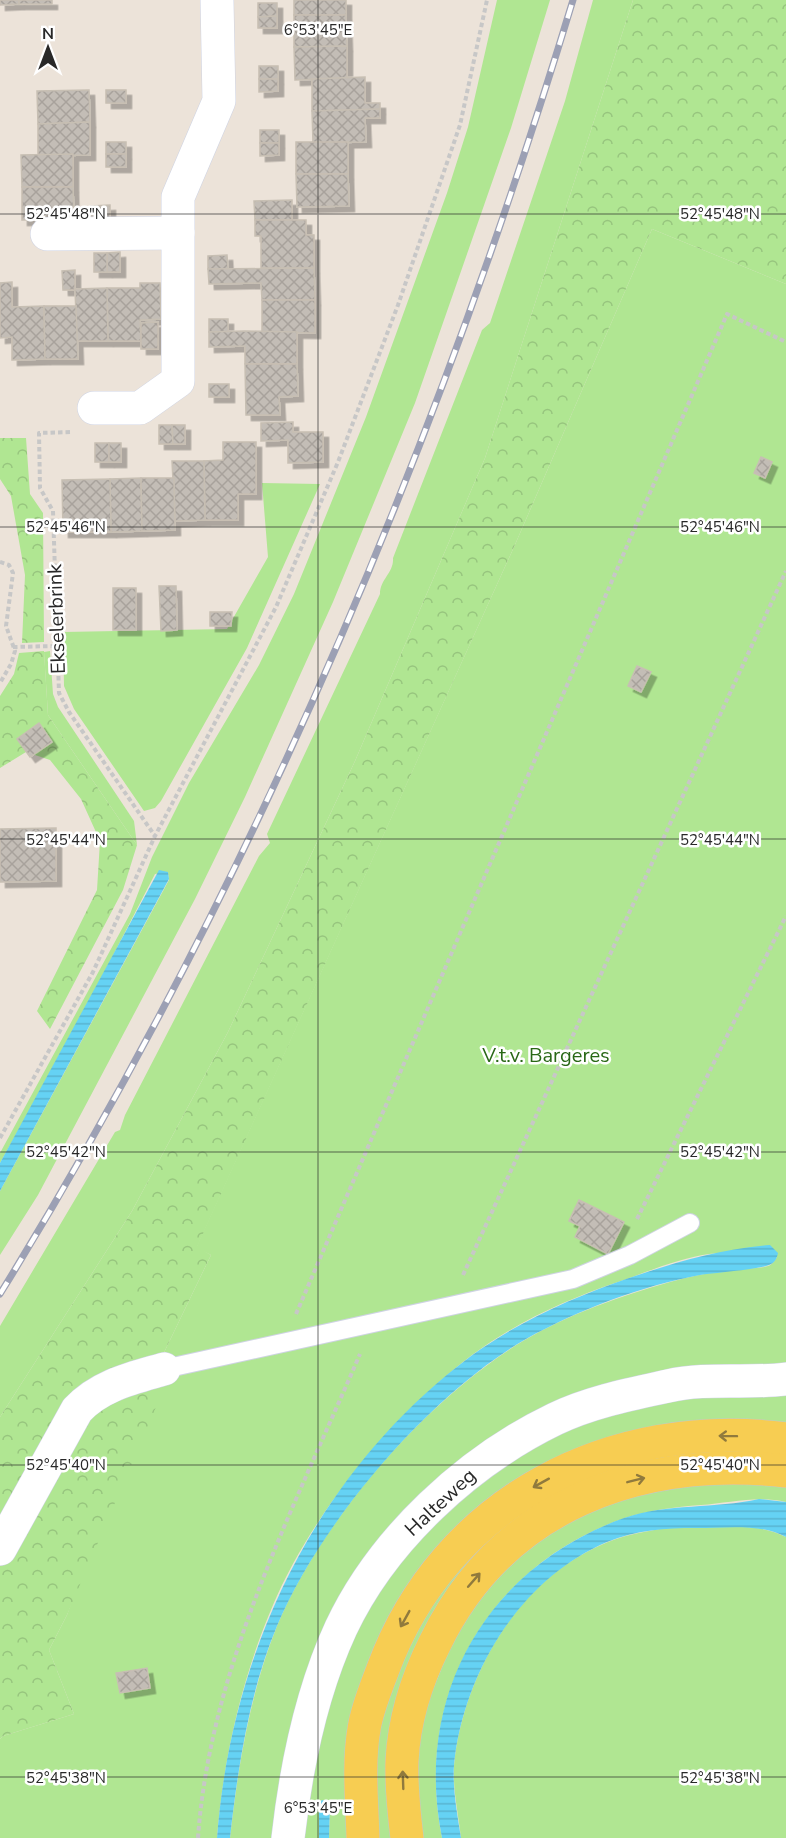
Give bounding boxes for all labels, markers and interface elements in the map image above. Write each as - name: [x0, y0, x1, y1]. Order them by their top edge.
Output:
- north arrow: [18, 18, 78, 78]
- text: 6°53'45"E: [284, 20, 352, 40]
- text: N: [42, 23, 54, 45]
- text: 52°45'48"N: [26, 204, 106, 224]
- text: 52°45'48"N: [680, 204, 760, 224]
- text: 52°45'46"N: [26, 517, 106, 537]
- text: 52°45'46"N: [680, 517, 760, 537]
- street label: Ekselerbrink: [41, 562, 72, 675]
- text: 52°45'44"N: [26, 830, 106, 850]
- text: 52°45'44"N: [680, 830, 760, 850]
- park label: V.t.v. Bargeres: [481, 1042, 610, 1069]
- text: 52°45'42"N: [26, 1142, 106, 1162]
- text: 52°45'42"N: [680, 1142, 760, 1162]
- one-way arrow: [718, 1430, 738, 1442]
- text: 52°45'40"N: [26, 1455, 106, 1475]
- text: 52°45'40"N: [680, 1455, 760, 1475]
- street label: Halteweg: [399, 1462, 482, 1542]
- one-way arrow: [627, 1474, 646, 1486]
- one-way arrow: [533, 1477, 550, 1489]
- one-way arrow: [467, 1573, 481, 1588]
- one-way arrow: [399, 1610, 411, 1627]
- text: 52°45'38"N: [26, 1768, 106, 1788]
- text: 52°45'38"N: [680, 1768, 760, 1788]
- one-way arrow: [397, 1770, 409, 1790]
- text: 6°53'45"E: [284, 1798, 352, 1818]

